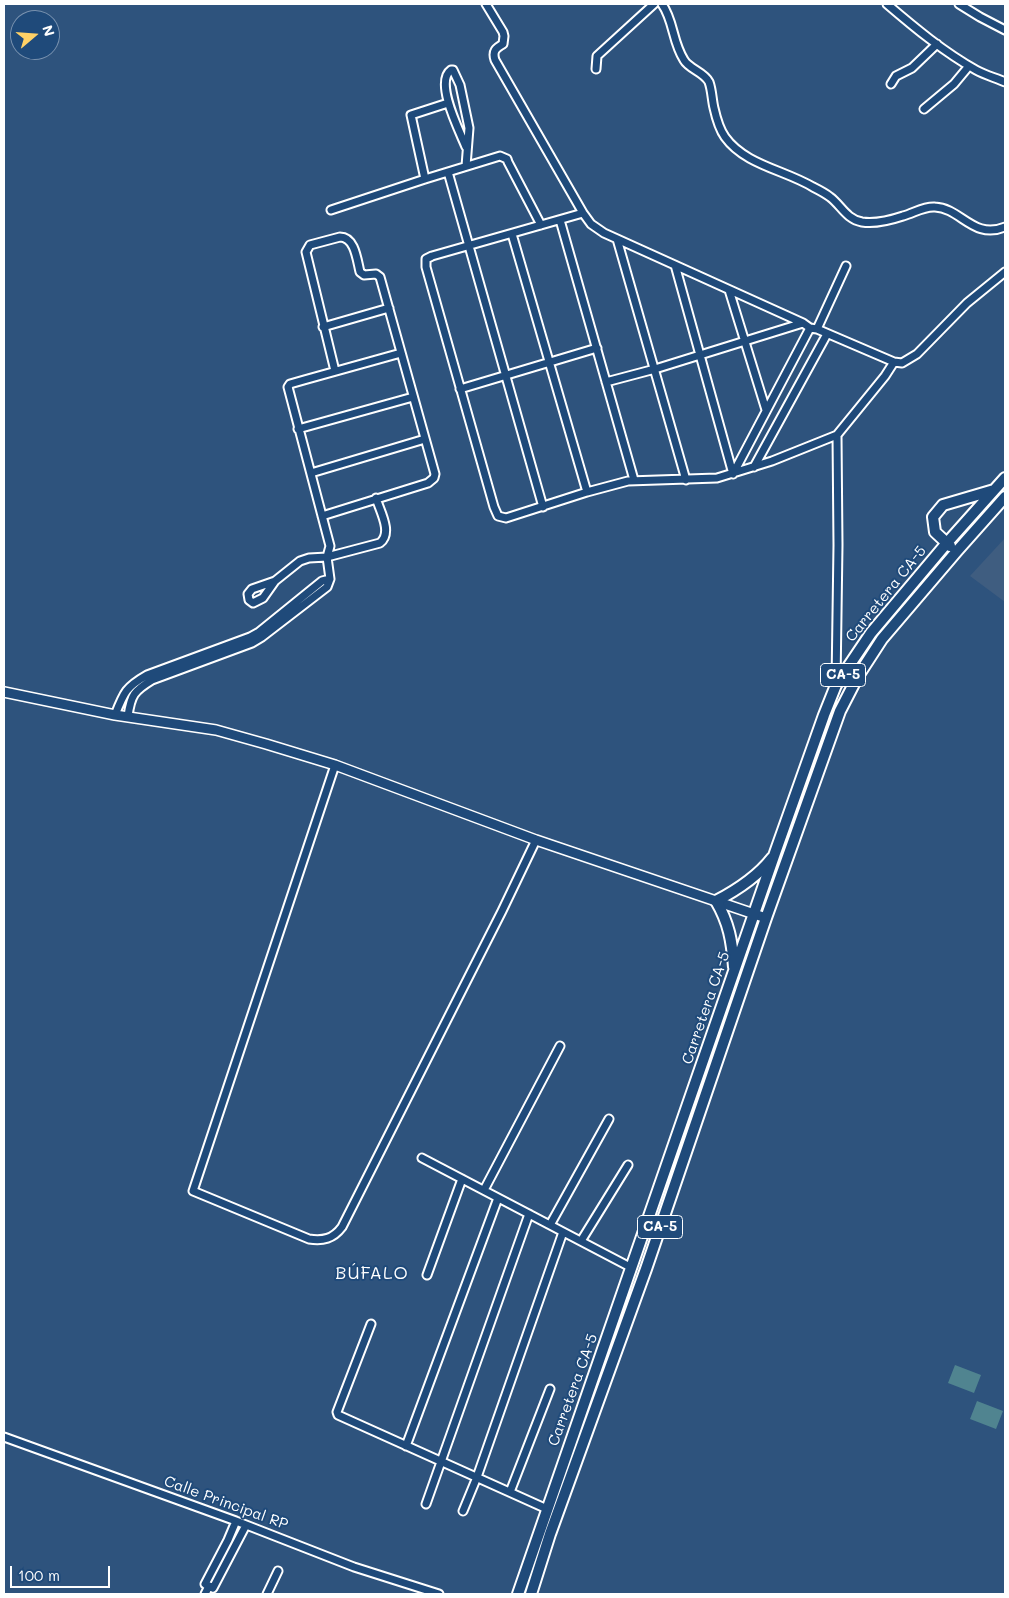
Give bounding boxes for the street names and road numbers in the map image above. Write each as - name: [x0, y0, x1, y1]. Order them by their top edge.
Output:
- street label: Carretera CA-5: [842, 542, 930, 646]
- road number: CA-5: [820, 664, 866, 686]
- street label: Carretera CA-5: [678, 949, 734, 1067]
- road number: CA-5: [638, 1216, 682, 1238]
- street label: Carretera CA-5: [544, 1331, 602, 1449]
- street label: Calle Principal RP: [162, 1472, 290, 1534]

